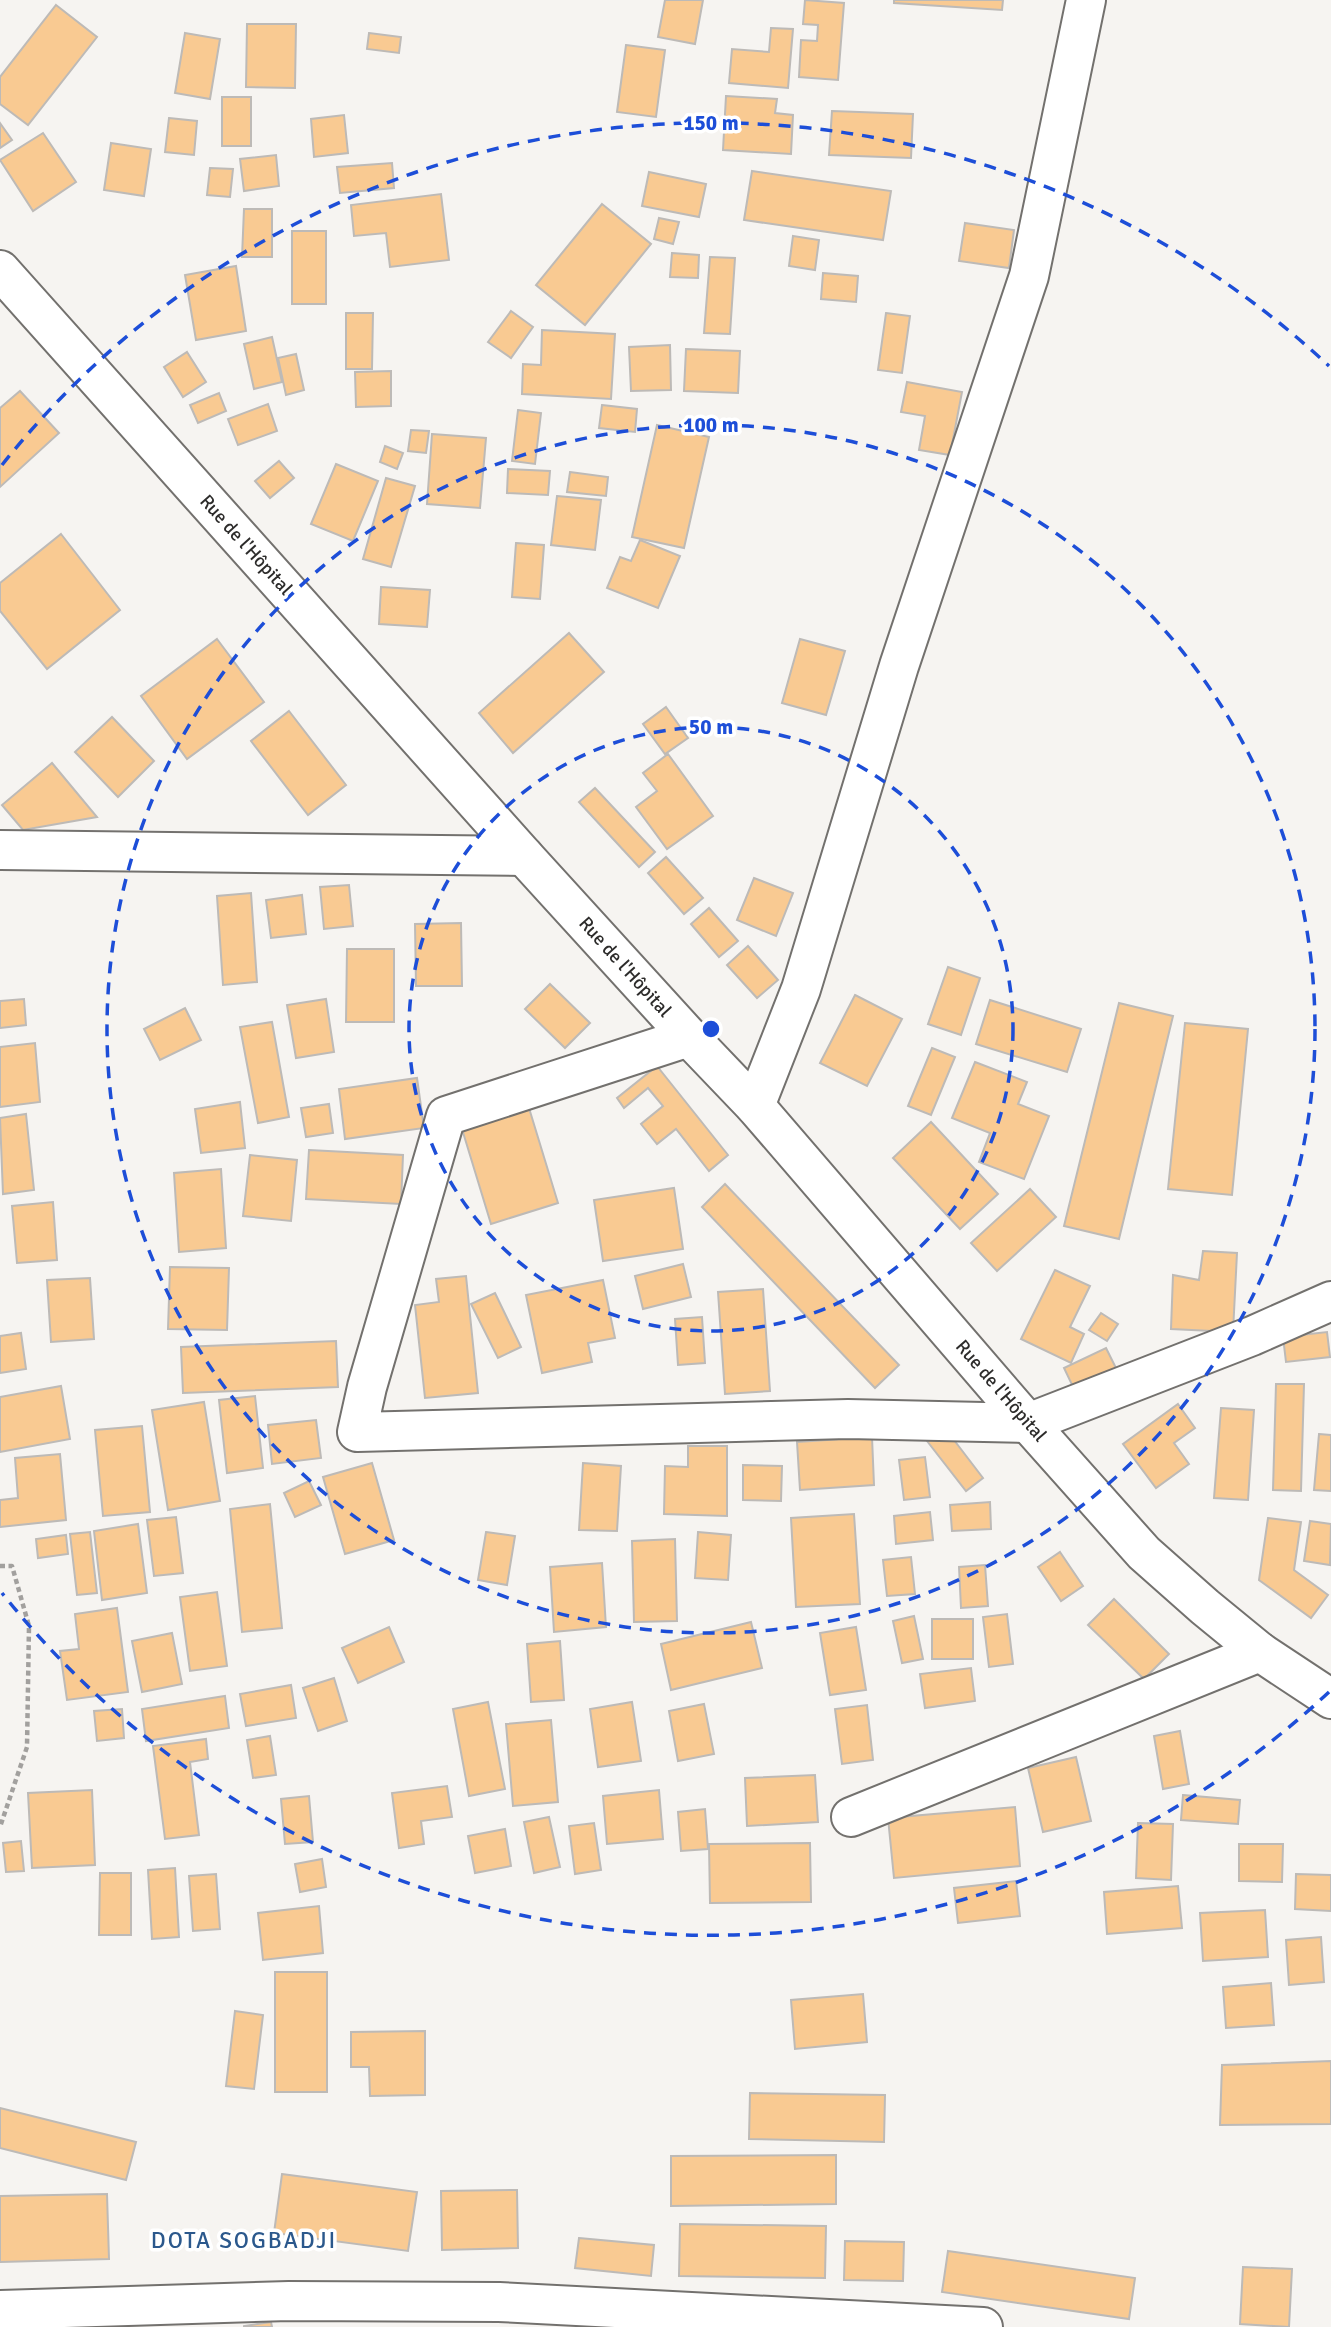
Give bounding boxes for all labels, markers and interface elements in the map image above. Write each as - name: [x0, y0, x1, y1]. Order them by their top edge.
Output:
- text: 150 m: [683, 110, 739, 136]
- text: 100 m: [683, 412, 739, 438]
- street label: Rue de l'Hôpital: [194, 490, 298, 600]
- text: 50 m: [689, 714, 733, 740]
- street label: Rue de l'Hôpital: [573, 912, 677, 1022]
- centre of rings: [699, 1017, 723, 1041]
- street label: Rue de l'Hôpital: [950, 1335, 1052, 1447]
- district label: DOTA SOGBADJI: [151, 2226, 337, 2255]

